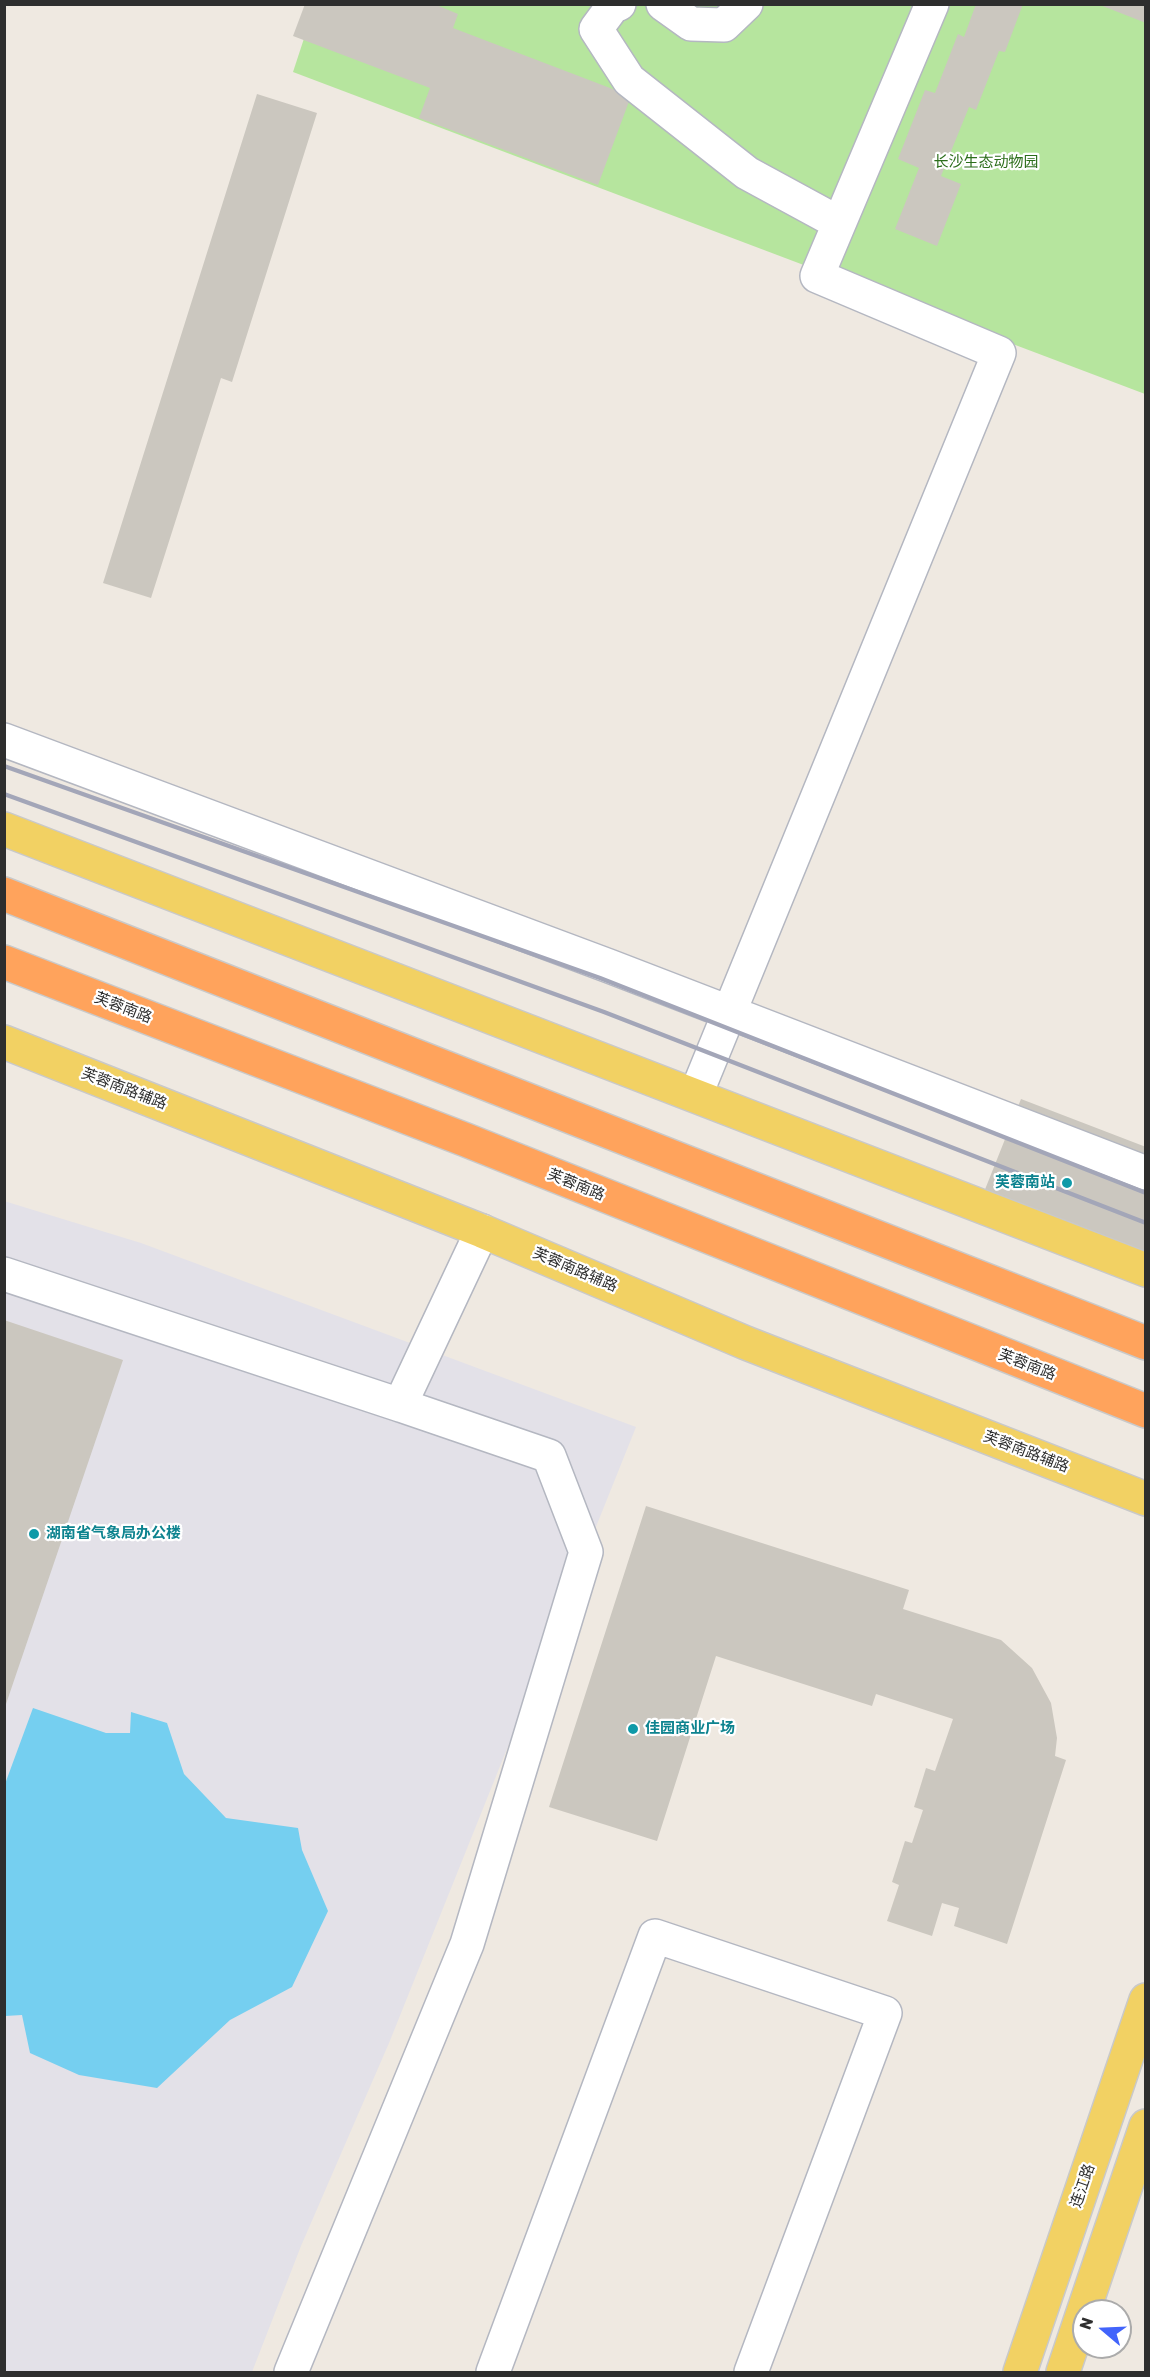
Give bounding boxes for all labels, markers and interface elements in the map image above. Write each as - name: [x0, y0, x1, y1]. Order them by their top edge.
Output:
- park label: 长沙生态动物园: [934, 154, 1038, 172]
- street label: 芙蓉南路: [92, 989, 154, 1027]
- street label: 芙蓉南路辅路: [79, 1064, 169, 1114]
- street label: 芙蓉南路: [545, 1165, 607, 1205]
- place label: 芙蓉南站: [995, 1174, 1055, 1192]
- marker: 芙蓉南站: [1060, 1176, 1074, 1190]
- street label: 芙蓉南路辅路: [530, 1244, 620, 1296]
- street label: 芙蓉南路: [996, 1346, 1058, 1384]
- street label: 芙蓉南路辅路: [981, 1427, 1071, 1477]
- place label: 湖南省气象局办公楼: [46, 1525, 181, 1543]
- marker: 湖南省气象局办公楼: [27, 1527, 41, 1541]
- place label: 佳园商业广场: [645, 1720, 735, 1738]
- marker: 佳园商业广场: [626, 1722, 640, 1736]
- street label: 连江路: [1067, 2162, 1099, 2210]
- north arrow: [1072, 2299, 1132, 2359]
- text: N: [1076, 2315, 1097, 2332]

